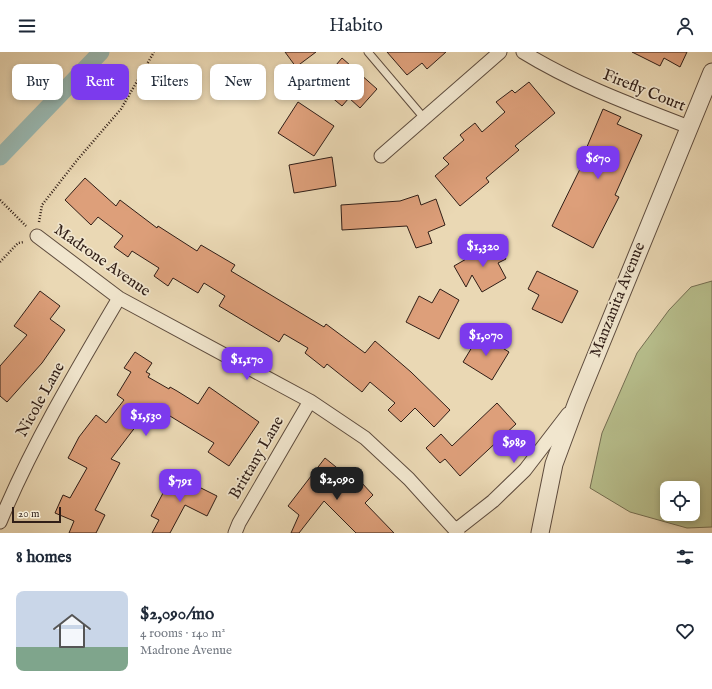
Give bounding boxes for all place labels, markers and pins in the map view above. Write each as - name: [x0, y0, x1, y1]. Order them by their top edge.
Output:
- pin: $670: [574, 146, 622, 180]
- pin: $1,320: [450, 234, 516, 268]
- pin: $1,070: [453, 323, 519, 357]
- pin: $1,170: [214, 347, 280, 381]
- pin: $1,530: [113, 403, 179, 437]
- pin: $989: [490, 430, 538, 464]
- pin: $2,090: [304, 467, 370, 501]
- pin: $791: [156, 469, 204, 503]

